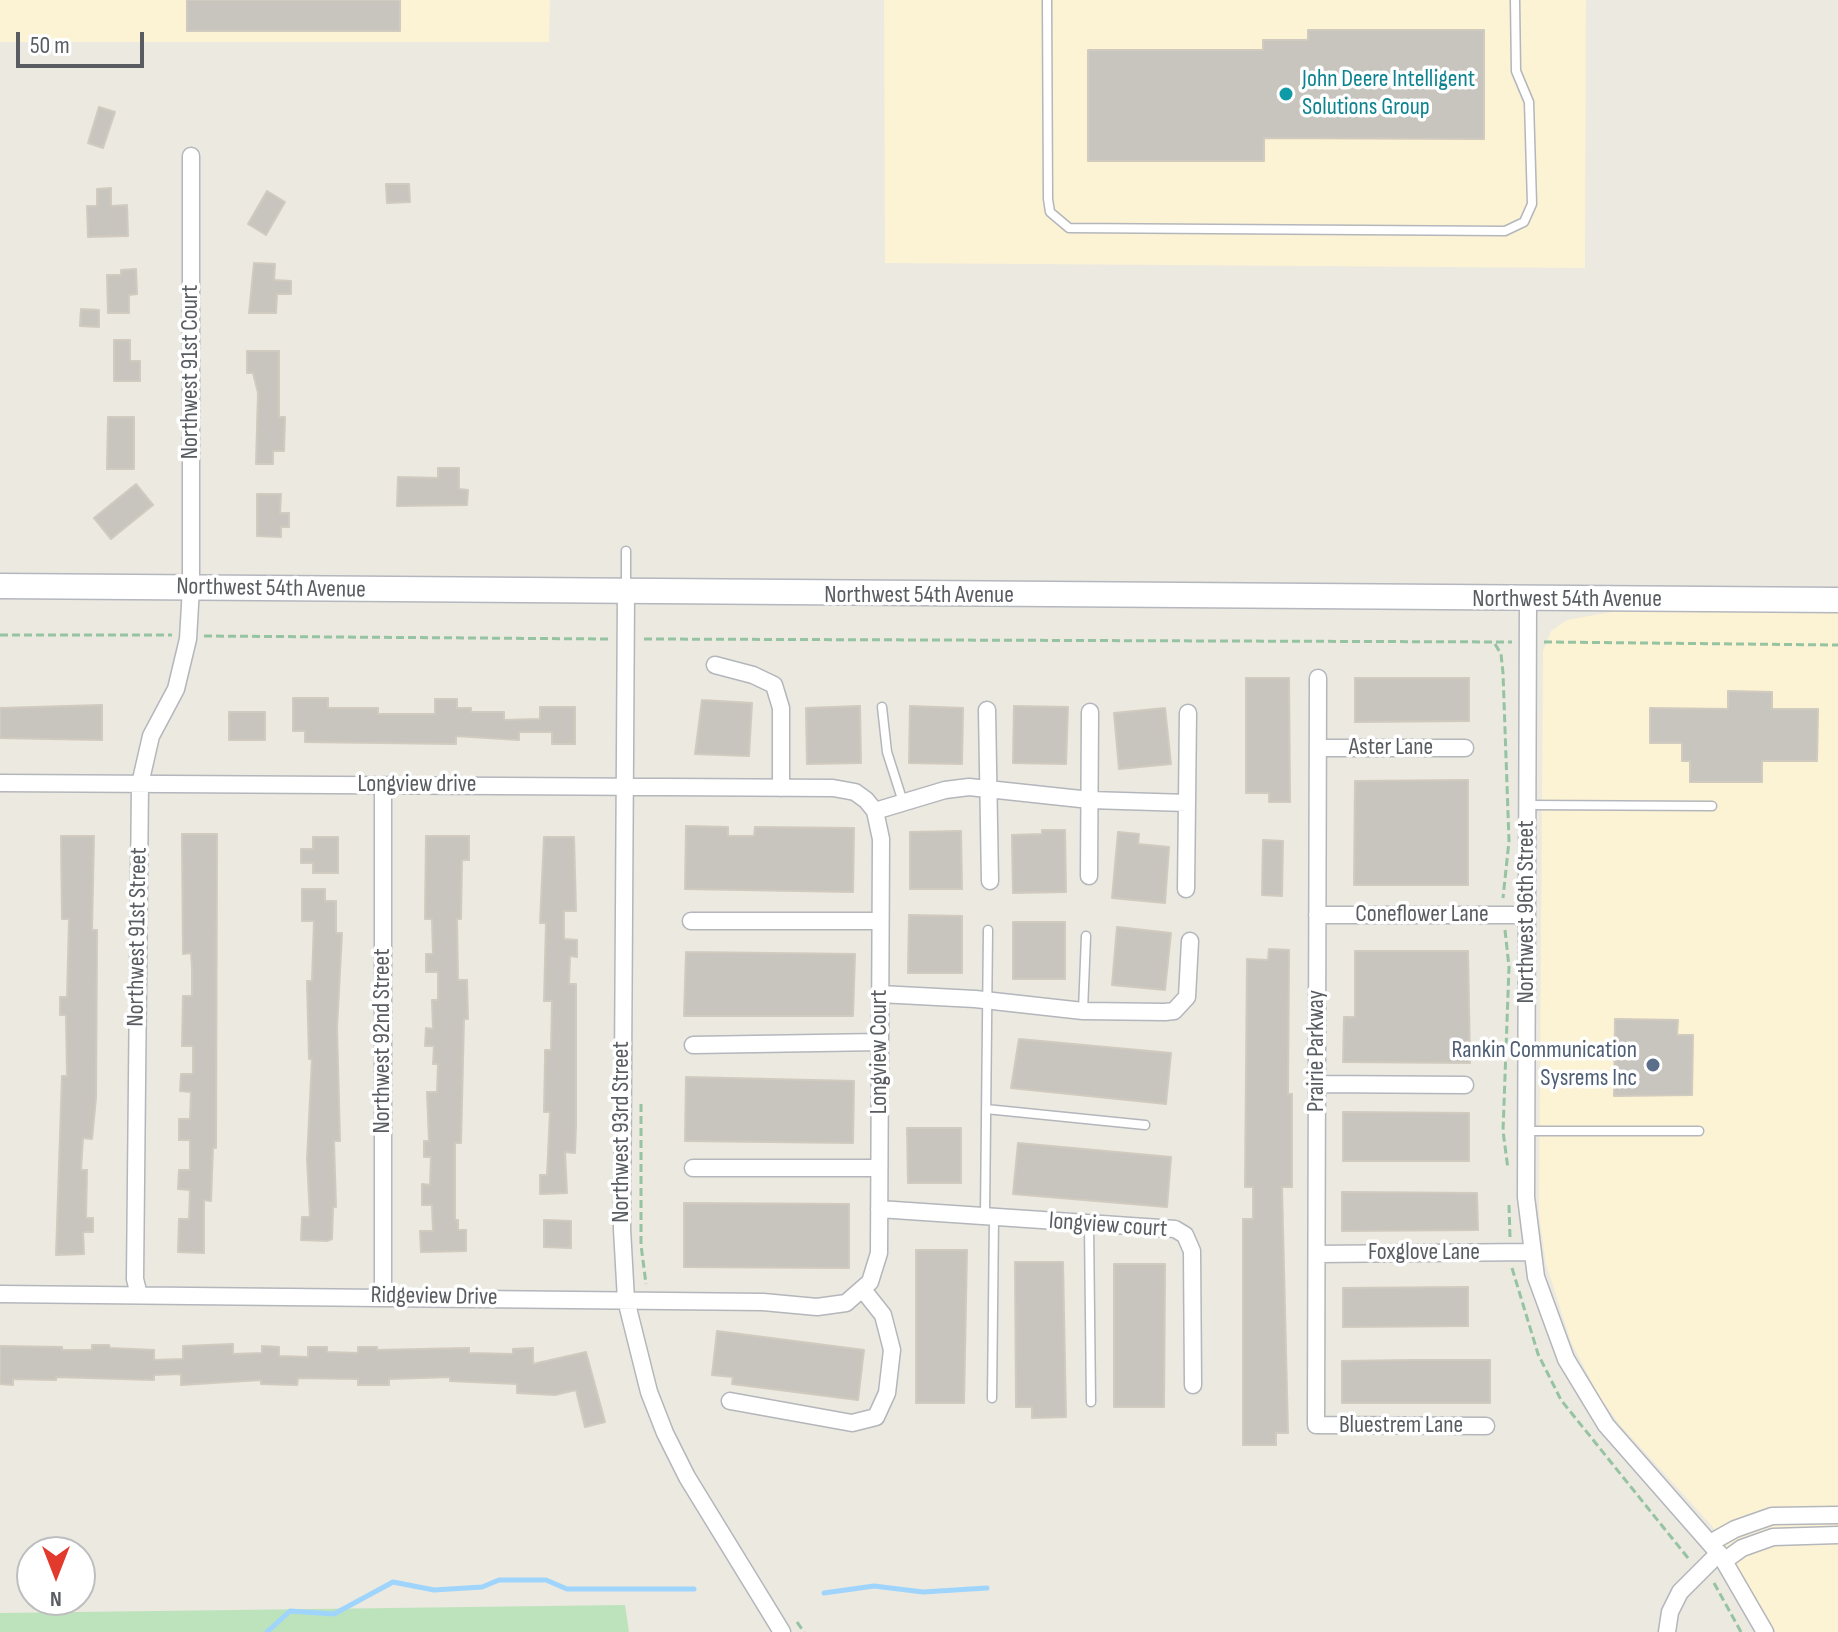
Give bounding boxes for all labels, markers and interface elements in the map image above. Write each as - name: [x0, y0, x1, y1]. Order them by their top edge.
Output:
- scale bar: [20, 16, 148, 66]
- text: 50 m: [30, 31, 70, 60]
- place label: John Deere Intelligent Solutions Group: [1302, 66, 1475, 122]
- marker: John Deere Intelligent Solutions Group: [1277, 85, 1295, 103]
- street label: Northwest 91st Court: [177, 285, 205, 459]
- street label: Northwest 54th Avenue: [176, 573, 366, 605]
- street label: Northwest 54th Avenue: [824, 582, 1014, 610]
- street label: Northwest 54th Avenue: [1472, 586, 1662, 614]
- street label: Aster Lane: [1349, 734, 1433, 762]
- street label: Longview drive: [358, 771, 476, 799]
- street label: Northwest 96th Street: [1513, 821, 1541, 1003]
- street label: Northwest 91st Street: [122, 847, 154, 1027]
- street label: Coneflower Lane: [1355, 901, 1489, 929]
- street label: Northwest 92nd Street: [369, 949, 397, 1133]
- street label: Longview Court: [866, 990, 894, 1114]
- street label: Prairie Parkway: [1303, 990, 1331, 1112]
- place label: Rankin Communication Sysrems Inc: [1451, 1037, 1637, 1093]
- street label: Northwest 93rd Street: [608, 1041, 636, 1223]
- marker: Rankin Communication Sysrems Inc: [1644, 1056, 1662, 1074]
- street label: longview court: [1048, 1208, 1168, 1244]
- street label: Foxglove Lane: [1368, 1239, 1480, 1267]
- street label: Ridgeview Drive: [370, 1281, 498, 1313]
- street label: Bluestrem Lane: [1339, 1412, 1463, 1440]
- north arrow: [16, 1536, 96, 1616]
- text: N: [50, 1585, 62, 1612]

